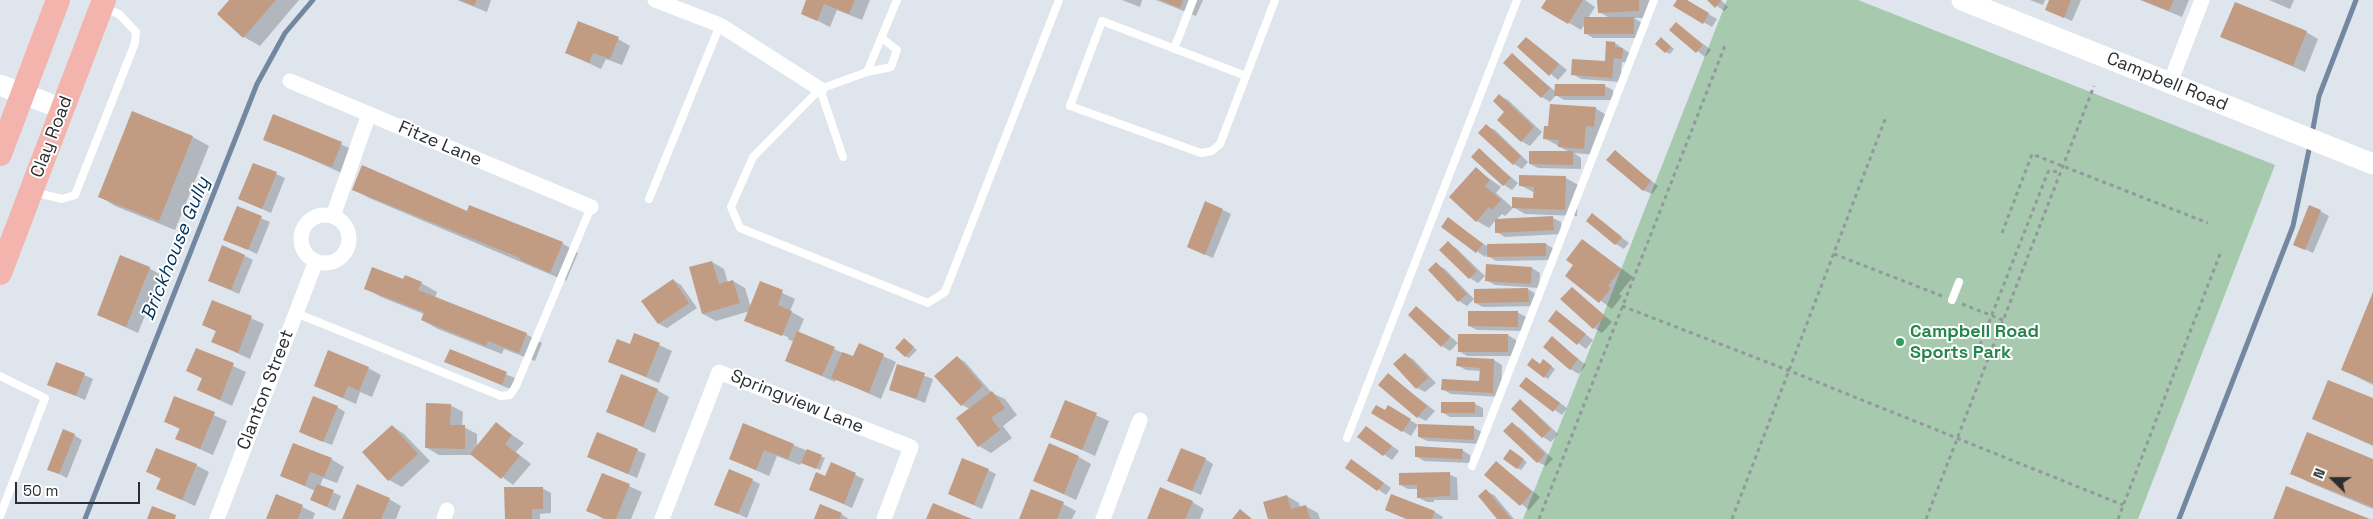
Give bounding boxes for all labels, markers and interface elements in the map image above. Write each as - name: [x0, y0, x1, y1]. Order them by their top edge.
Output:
- street label: Campbell Road: [2103, 48, 2231, 116]
- street label: Clay Road: [27, 93, 77, 181]
- street label: Fitze Lane: [395, 117, 485, 171]
- water label: Brickhouse Gully: [137, 174, 215, 324]
- place label: Campbell Road Sports Park: [1910, 321, 2039, 364]
- street label: Clanton Street: [233, 327, 299, 453]
- marker: Campbell Road Sports Park: [1894, 336, 1906, 348]
- street label: Springview Lane: [727, 365, 867, 439]
- north arrow: [2308, 454, 2358, 504]
- text: N: [2309, 466, 2329, 481]
- scale bar: [18, 472, 142, 504]
- text: 50 m: [23, 481, 58, 500]

